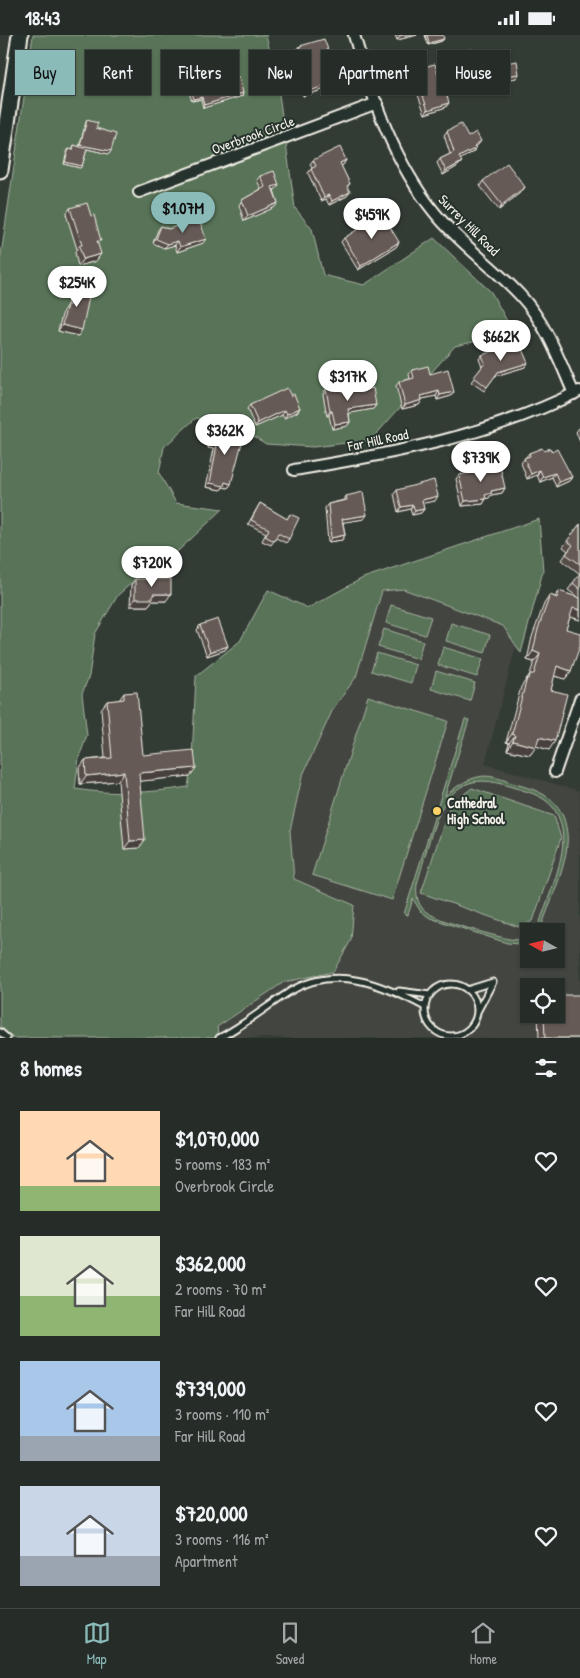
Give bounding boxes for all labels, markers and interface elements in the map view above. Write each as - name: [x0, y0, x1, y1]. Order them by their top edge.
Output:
- text: 18:43: [25, 5, 60, 31]
- chip: Buy: [15, 50, 75, 95]
- chip: Rent: [85, 50, 151, 95]
- chip: Filters: [161, 50, 239, 95]
- chip: New: [249, 50, 311, 95]
- chip: Apartment: [321, 50, 427, 95]
- chip: House: [437, 50, 510, 95]
- street label: Overbrook Circle: [209, 111, 297, 158]
- street label: Surrey Hill Road: [434, 190, 505, 261]
- pin: $1.07M: [142, 191, 224, 234]
- text: $1.07M: [162, 197, 204, 219]
- pin: $459K: [337, 197, 407, 240]
- text: $459K: [354, 203, 390, 225]
- pin: $254K: [42, 265, 112, 308]
- text: $254K: [59, 271, 95, 293]
- pin: $662K: [466, 319, 536, 362]
- text: $662K: [483, 325, 519, 347]
- pin: $317K: [313, 359, 383, 402]
- text: $317K: [329, 365, 367, 387]
- pin: $362K: [190, 413, 260, 456]
- text: $362K: [206, 419, 244, 441]
- street label: Far Hill Road: [345, 424, 410, 455]
- pin: $739K: [446, 441, 516, 483]
- text: $739K: [462, 446, 500, 468]
- pin: $720K: [117, 545, 187, 588]
- text: $720K: [132, 551, 172, 573]
- place label: Cathedral High School: [447, 793, 505, 830]
- marker: Cathedral High School: [431, 805, 443, 817]
- north arrow: [520, 923, 565, 967]
- map controls: [520, 923, 565, 1023]
- button: locate: [520, 978, 565, 1023]
- text: 8 homes: [20, 1054, 82, 1083]
- icon: filters: [532, 1054, 560, 1082]
- text: $1,070,000: [175, 1124, 259, 1153]
- icon: home: [60, 1131, 120, 1191]
- icon: heart: [532, 1147, 560, 1175]
- text: 5 rooms · 183 m²: [175, 1153, 270, 1175]
- text: Overbrook Circle: [175, 1175, 274, 1197]
- text: $362,000: [175, 1249, 246, 1278]
- icon: home: [60, 1256, 120, 1316]
- icon: heart: [532, 1272, 560, 1300]
- text: 2 rooms · 70 m²: [175, 1278, 266, 1300]
- text: Far Hill Road: [175, 1300, 245, 1322]
- text: $739,000: [175, 1374, 246, 1403]
- icon: home: [60, 1381, 120, 1441]
- icon: heart: [532, 1397, 560, 1425]
- text: 3 rooms · 110 m²: [175, 1403, 270, 1425]
- text: Far Hill Road: [175, 1425, 245, 1447]
- text: $720,000: [175, 1499, 248, 1528]
- icon: home: [60, 1506, 120, 1566]
- icon: heart: [532, 1522, 560, 1550]
- text: 3 rooms · 116 m²: [175, 1528, 269, 1550]
- text: Apartment: [175, 1550, 238, 1572]
- tab: Map: [83, 1619, 111, 1668]
- tab: Saved: [276, 1619, 304, 1668]
- tab: Home: [469, 1619, 497, 1668]

